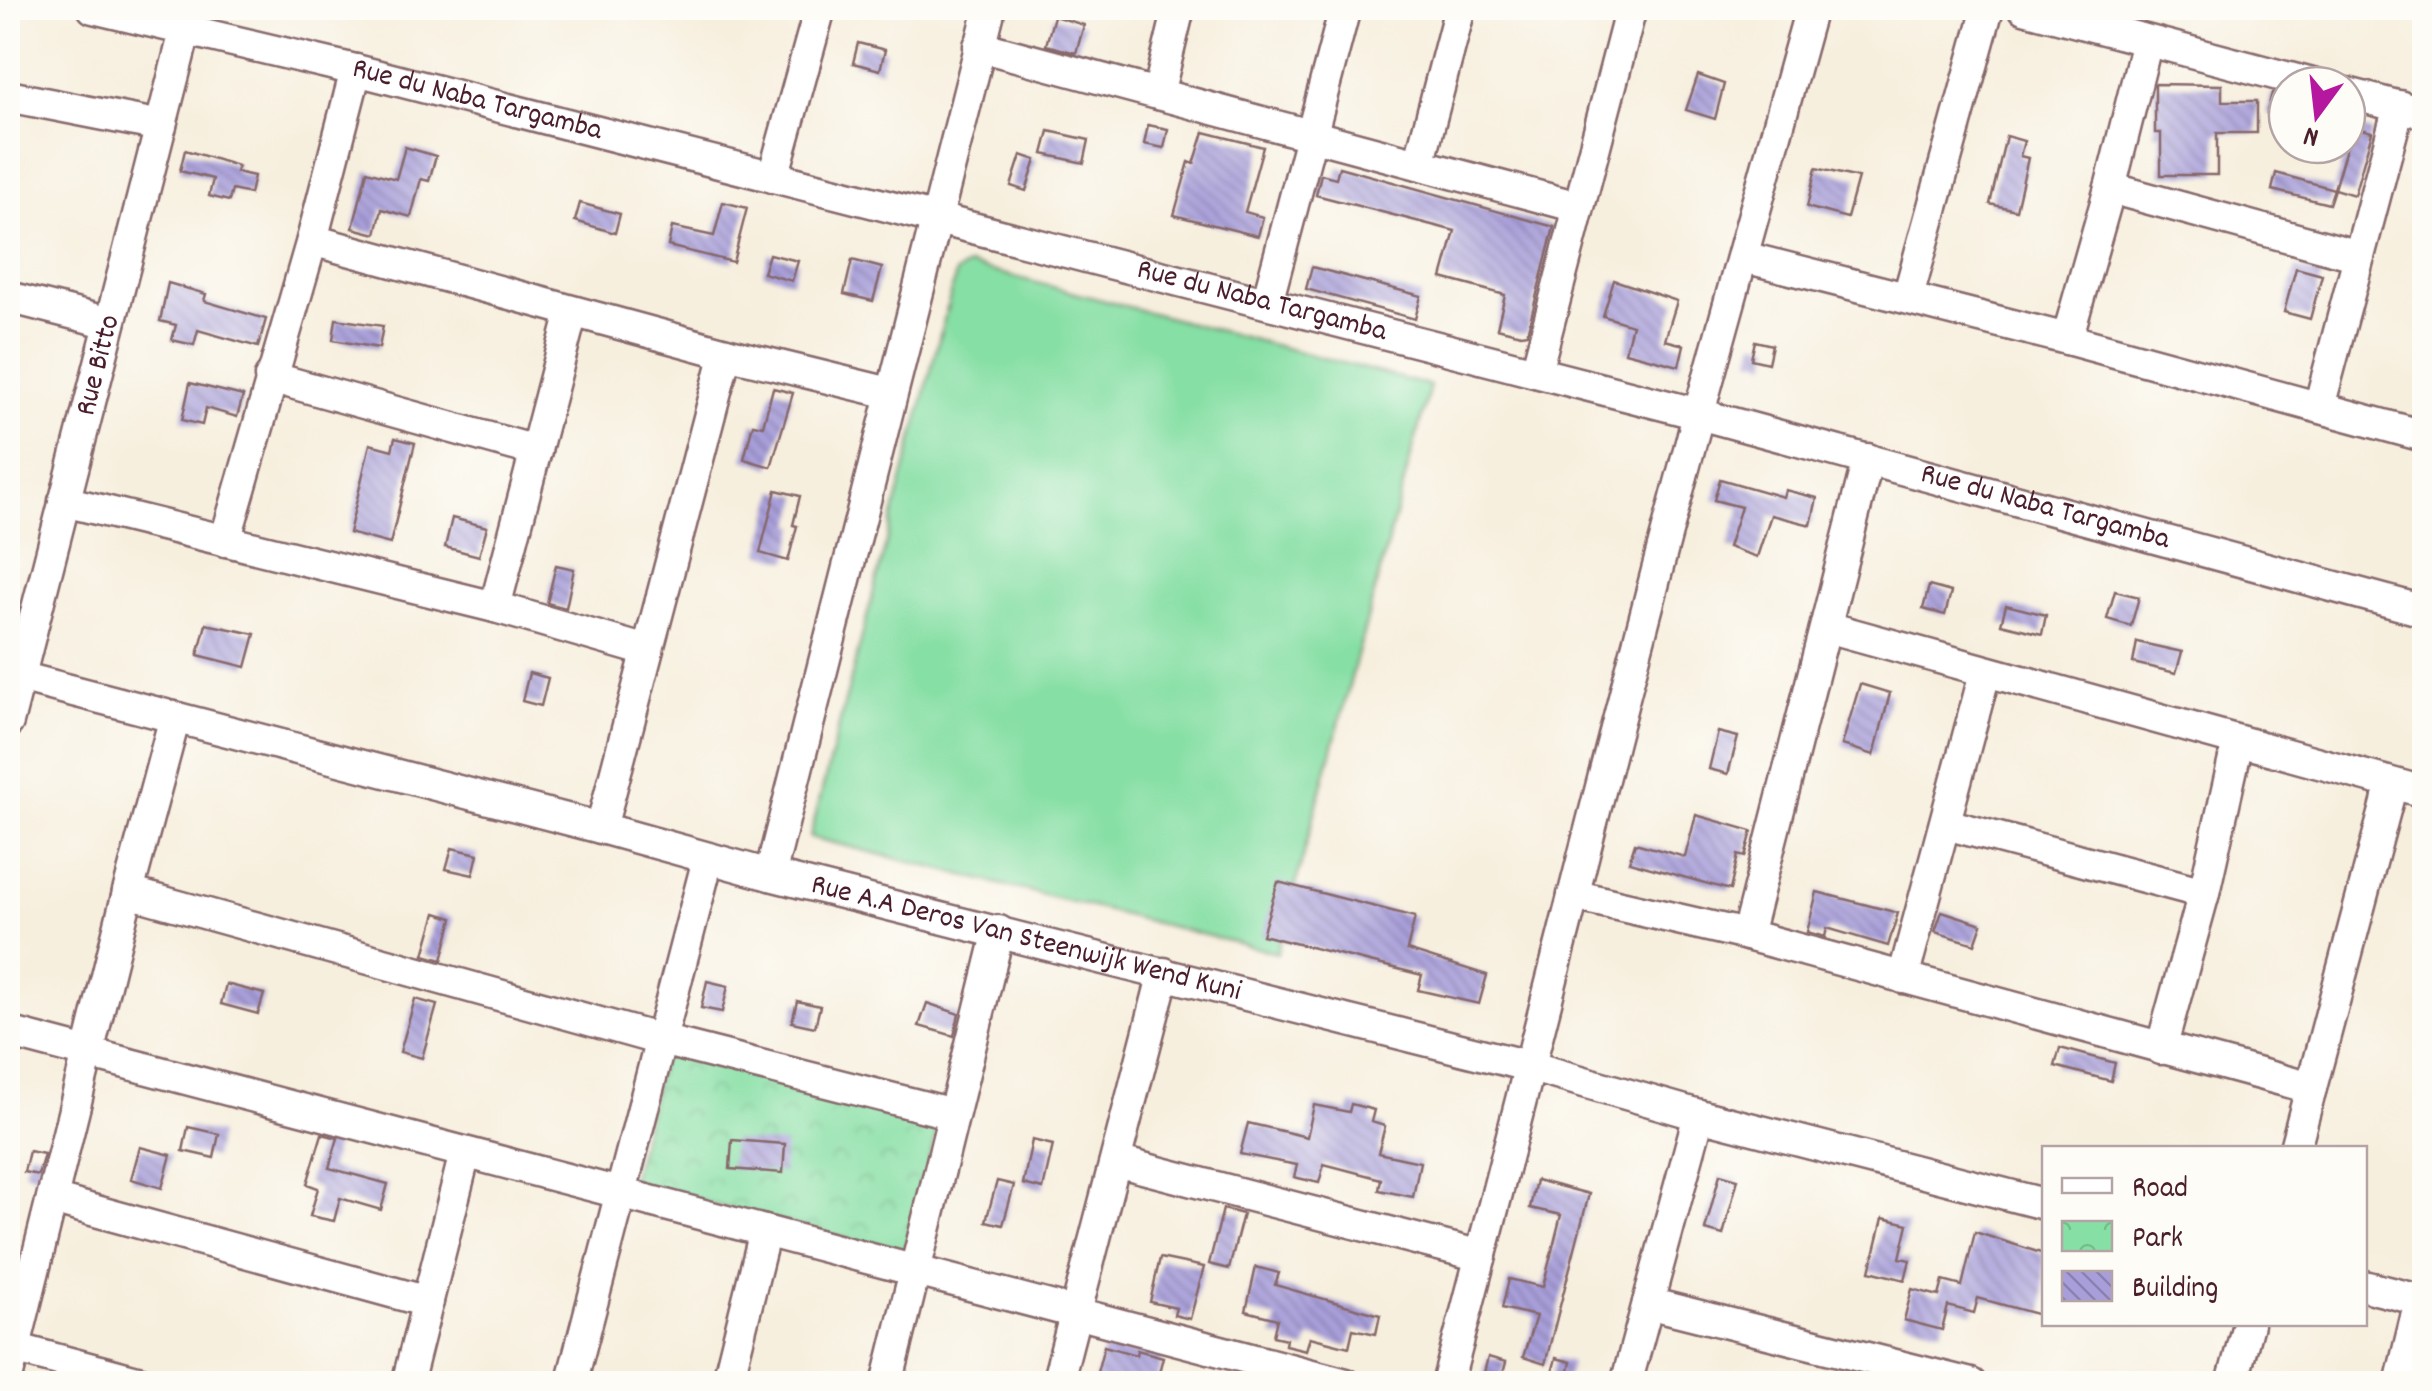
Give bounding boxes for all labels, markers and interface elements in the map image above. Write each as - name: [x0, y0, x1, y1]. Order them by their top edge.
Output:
- street label: Rue du Naba Targamba: [347, 48, 607, 154]
- north arrow: [2267, 65, 2367, 165]
- text: N: [2300, 113, 2324, 155]
- street label: Rue du Naba Targamba: [1132, 249, 1392, 355]
- street label: Rue Bitto: [66, 310, 133, 421]
- street label: Rue du Naba Targamba: [1915, 454, 2175, 563]
- street label: Rue A.A Deros Van Steenwijk Wend Kuni: [806, 865, 1246, 1014]
- legend: [2042, 1146, 2367, 1326]
- text: Road: [2132, 1169, 2188, 1212]
- text: Park: [2132, 1219, 2183, 1262]
- text: Building: [2132, 1269, 2218, 1312]

